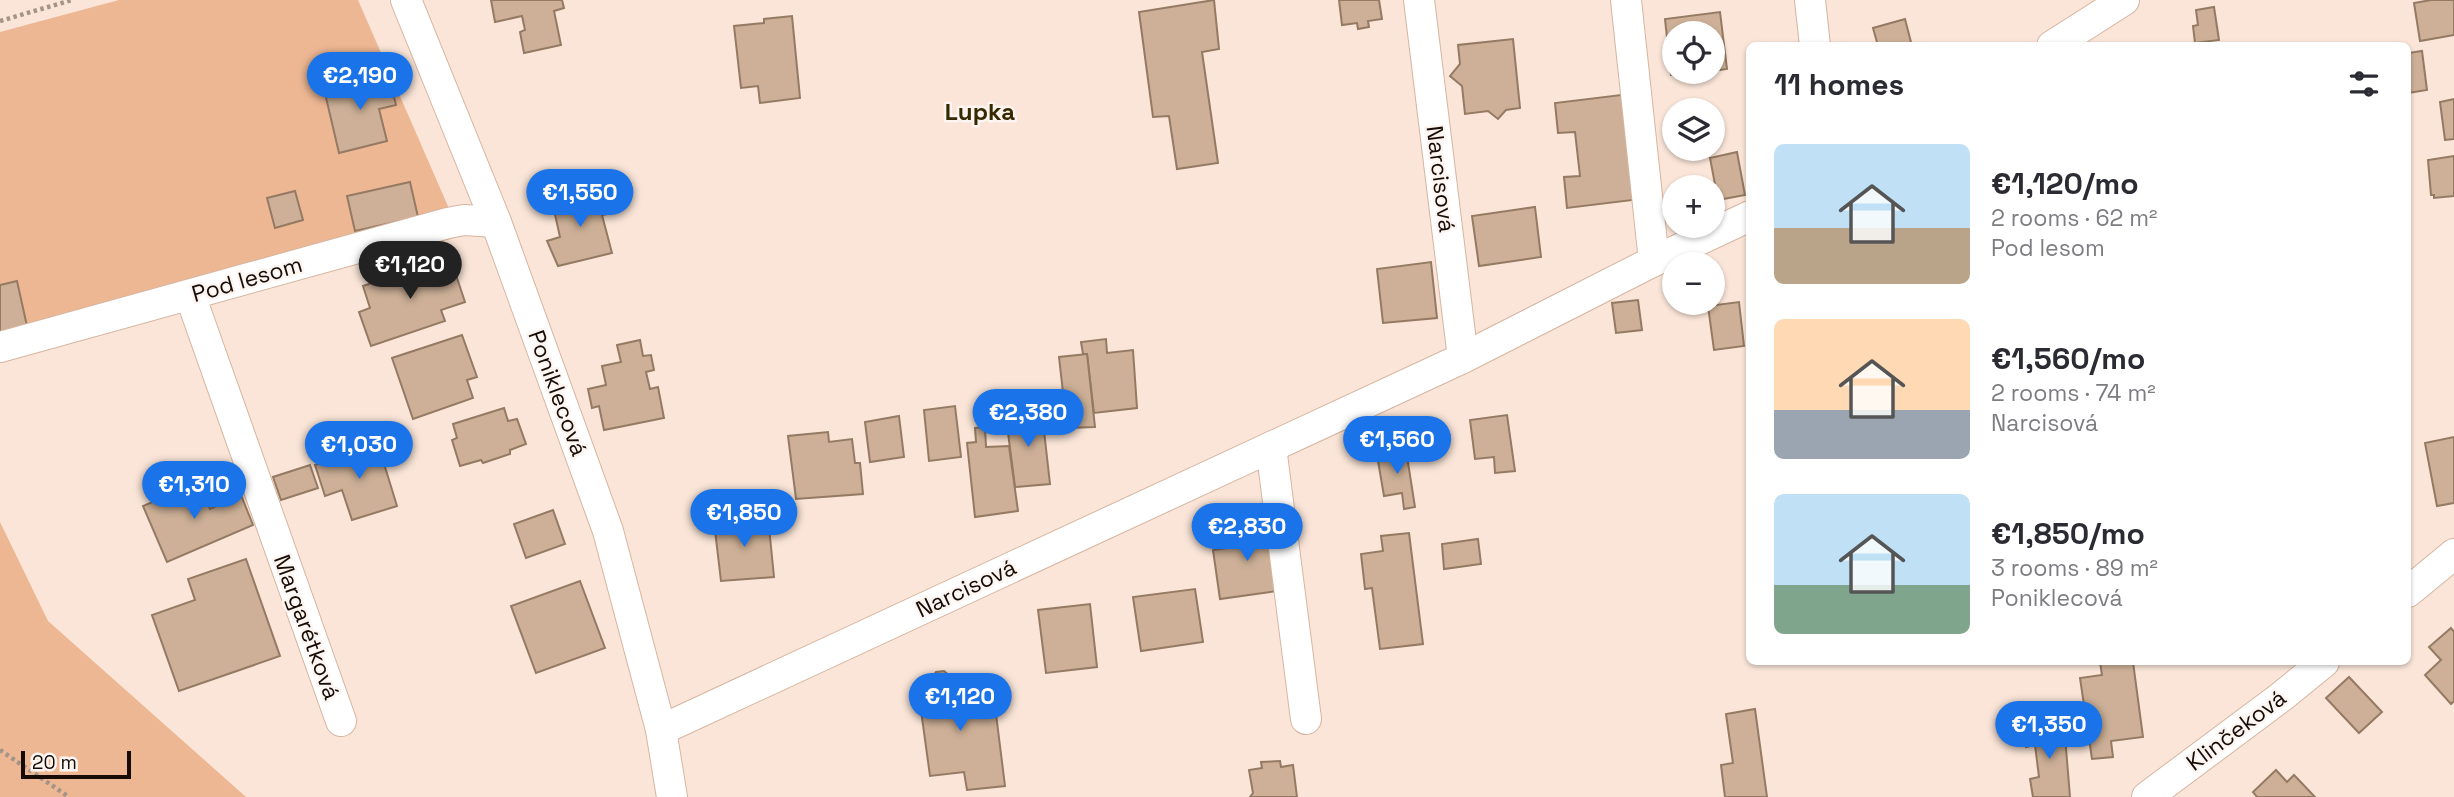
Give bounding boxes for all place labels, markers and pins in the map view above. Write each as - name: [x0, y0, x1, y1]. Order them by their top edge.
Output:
- pin: €2,190: [303, 52, 417, 112]
- pin: €1,550: [523, 170, 637, 229]
- pin: €1,120: [353, 242, 467, 301]
- pin: €2,380: [971, 390, 1085, 449]
- pin: €1,560: [1340, 416, 1454, 476]
- pin: €1,030: [302, 421, 416, 481]
- pin: €1,310: [137, 462, 251, 521]
- pin: €1,850: [687, 490, 801, 549]
- pin: €2,830: [1190, 504, 1304, 563]
- pin: €1,120: [903, 674, 1017, 733]
- pin: €1,350: [1992, 702, 2106, 761]

